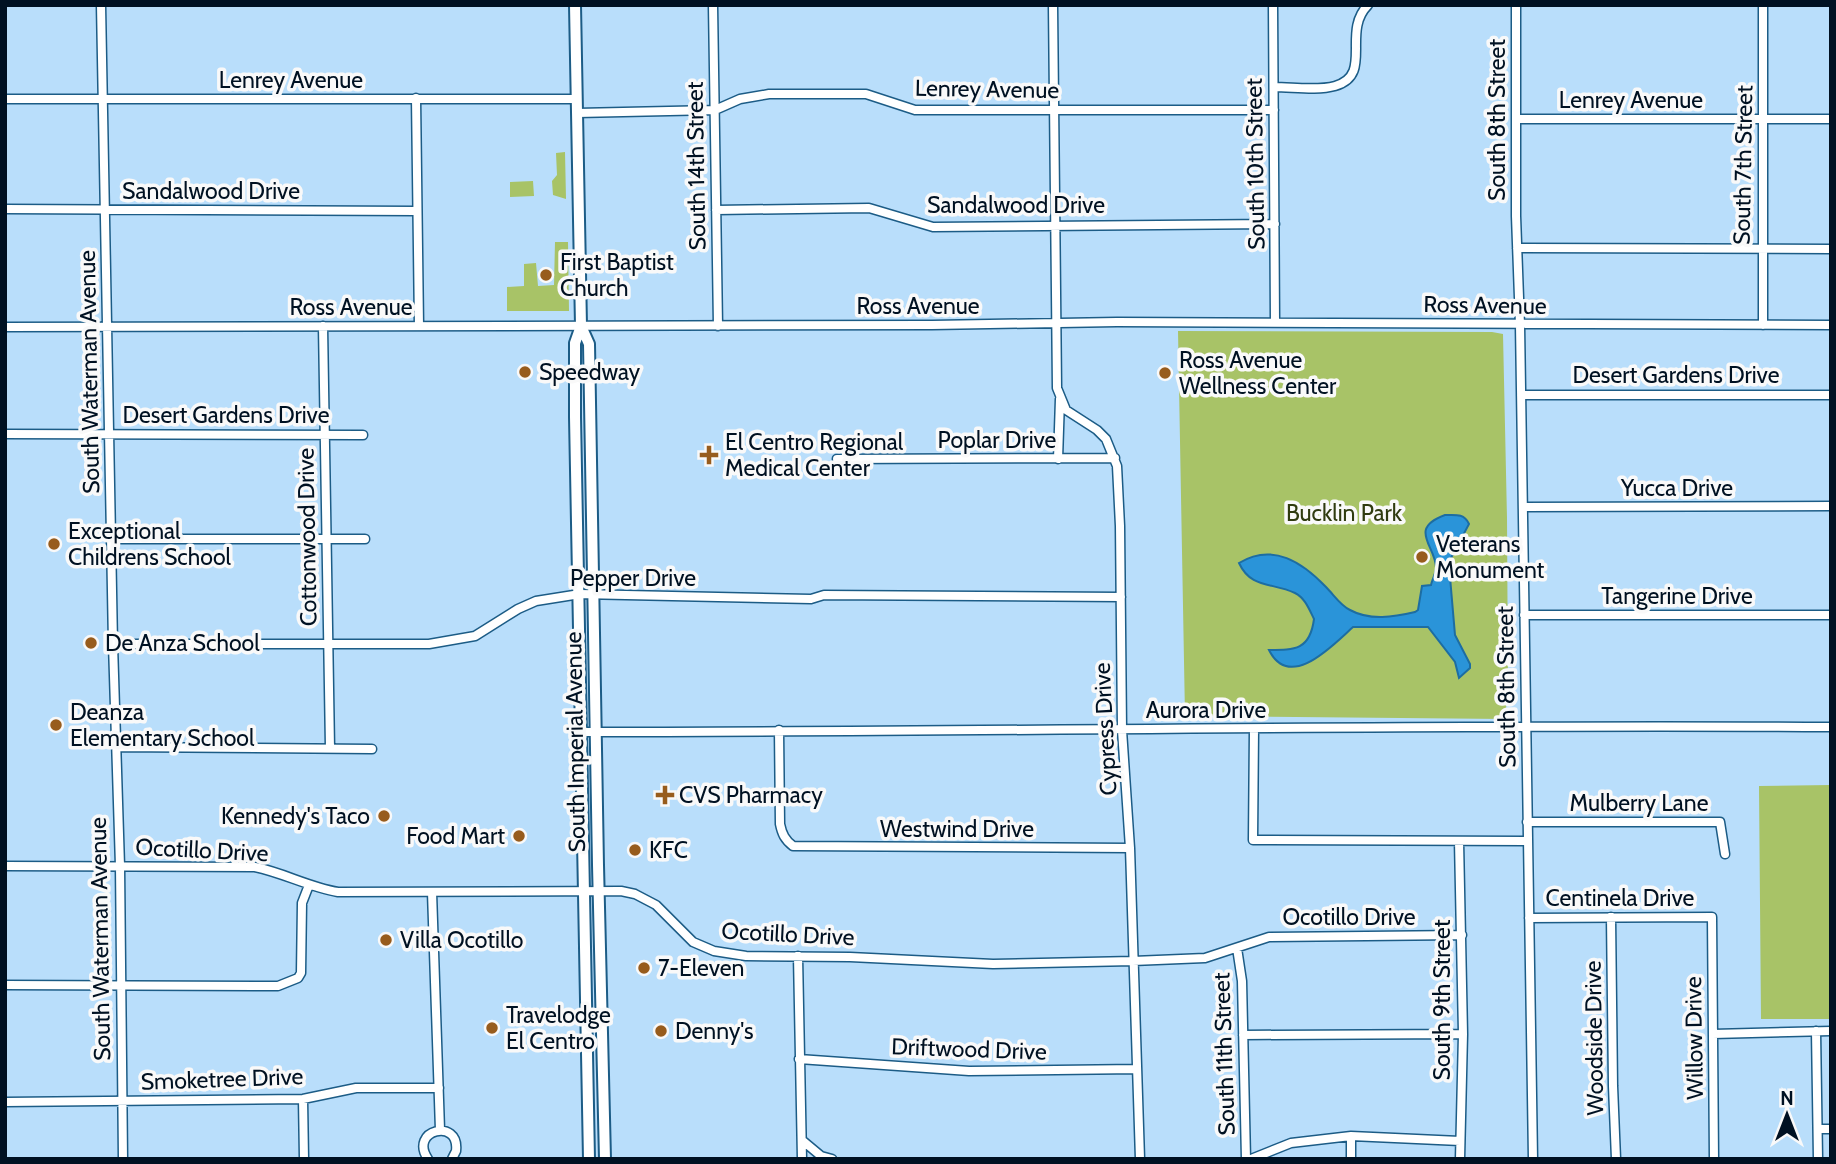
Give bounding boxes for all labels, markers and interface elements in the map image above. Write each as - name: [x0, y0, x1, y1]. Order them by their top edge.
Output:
- street label: South 8th Street: [1483, 39, 1511, 201]
- street label: Lenrey Avenue: [219, 66, 363, 94]
- street label: Lenrey Avenue: [915, 74, 1060, 104]
- street label: South 10th Street: [1240, 78, 1270, 250]
- street label: South 14th Street: [681, 81, 711, 251]
- street label: South 7th Street: [1728, 85, 1758, 245]
- street label: Lenrey Avenue: [1559, 86, 1703, 114]
- street label: Sandalwood Drive: [122, 177, 300, 205]
- street label: Sandalwood Drive: [927, 191, 1105, 219]
- place label: First Baptist Church: [560, 248, 674, 302]
- street label: South Waterman Avenue: [73, 250, 105, 494]
- marker: First Baptist Church: [538, 267, 554, 283]
- street label: Ross Avenue: [1423, 290, 1547, 320]
- street label: Ross Avenue: [856, 292, 980, 320]
- street label: Ross Avenue: [289, 293, 413, 321]
- place label: Ross Avenue Wellness Center: [1179, 346, 1337, 400]
- place label: Speedway: [539, 358, 641, 386]
- street label: Desert Gardens Drive: [1573, 361, 1780, 389]
- marker: Speedway: [517, 364, 533, 380]
- marker: Ross Avenue Wellness Center: [1157, 365, 1173, 381]
- street label: Desert Gardens Drive: [123, 401, 330, 429]
- street label: Poplar Drive: [938, 426, 1057, 454]
- place label: El Centro Regional Medical Center: [725, 428, 904, 482]
- marker: El Centro Regional Medical Center: [699, 445, 719, 465]
- street label: Cottonwood Drive: [291, 447, 323, 626]
- street label: Yucca Drive: [1620, 474, 1733, 502]
- park label: Bucklin Park: [1286, 499, 1403, 527]
- place label: Exceptional Childrens School: [68, 517, 232, 571]
- place label: Veterans Monument: [1436, 530, 1545, 584]
- marker: Exceptional Childrens School: [46, 536, 62, 552]
- marker: Veterans Monument: [1414, 549, 1430, 565]
- street label: Pepper Drive: [570, 564, 696, 592]
- street label: Tangerine Drive: [1601, 582, 1753, 610]
- street label: South 8th Street: [1491, 606, 1521, 768]
- place label: De Anza School: [105, 629, 260, 657]
- street label: South Imperial Avenue: [559, 631, 591, 853]
- marker: De Anza School: [83, 635, 99, 651]
- street label: Cypress Drive: [1088, 662, 1122, 796]
- street label: Aurora Drive: [1146, 696, 1266, 724]
- place label: Deanza Elementary School: [70, 698, 255, 752]
- marker: Deanza Elementary School: [48, 717, 64, 733]
- place label: CVS Pharmacy: [679, 781, 823, 809]
- marker: CVS Pharmacy: [657, 787, 673, 803]
- street label: Mulberry Lane: [1570, 789, 1709, 817]
- place label: Kennedy's Taco: [221, 802, 370, 830]
- marker: Kennedy's Taco: [376, 808, 392, 824]
- street label: Westwind Drive: [880, 815, 1034, 843]
- street label: South Waterman Avenue: [84, 817, 116, 1061]
- place label: Food Mart: [406, 822, 505, 850]
- marker: Food Mart: [511, 828, 527, 844]
- street label: Ocotillo Drive: [135, 833, 269, 867]
- place label: KFC: [649, 836, 688, 864]
- marker: KFC: [627, 842, 643, 858]
- street label: Centinela Drive: [1546, 884, 1695, 912]
- street label: Ocotillo Drive: [1282, 903, 1416, 931]
- street label: Ocotillo Drive: [721, 917, 855, 951]
- street label: South 9th Street: [1428, 919, 1456, 1081]
- place label: Villa Ocotillo: [400, 926, 523, 954]
- marker: Villa Ocotillo: [378, 932, 394, 948]
- place label: 7-Eleven: [658, 954, 744, 982]
- marker: 7-Eleven: [636, 960, 652, 976]
- street label: Woodside Drive: [1579, 960, 1609, 1116]
- street label: South 11th Street: [1207, 972, 1241, 1136]
- street label: Willow Drive: [1679, 976, 1709, 1100]
- place label: Travelodge El Centro: [506, 1001, 611, 1055]
- place label: Denny's: [675, 1017, 754, 1045]
- marker: Travelodge El Centro: [484, 1020, 500, 1036]
- marker: Denny's: [653, 1023, 669, 1039]
- street label: Driftwood Drive: [891, 1032, 1047, 1066]
- street label: Smoketree Drive: [140, 1062, 304, 1096]
- north arrow: [1752, 1080, 1822, 1150]
- text: N: [1780, 1087, 1794, 1110]

